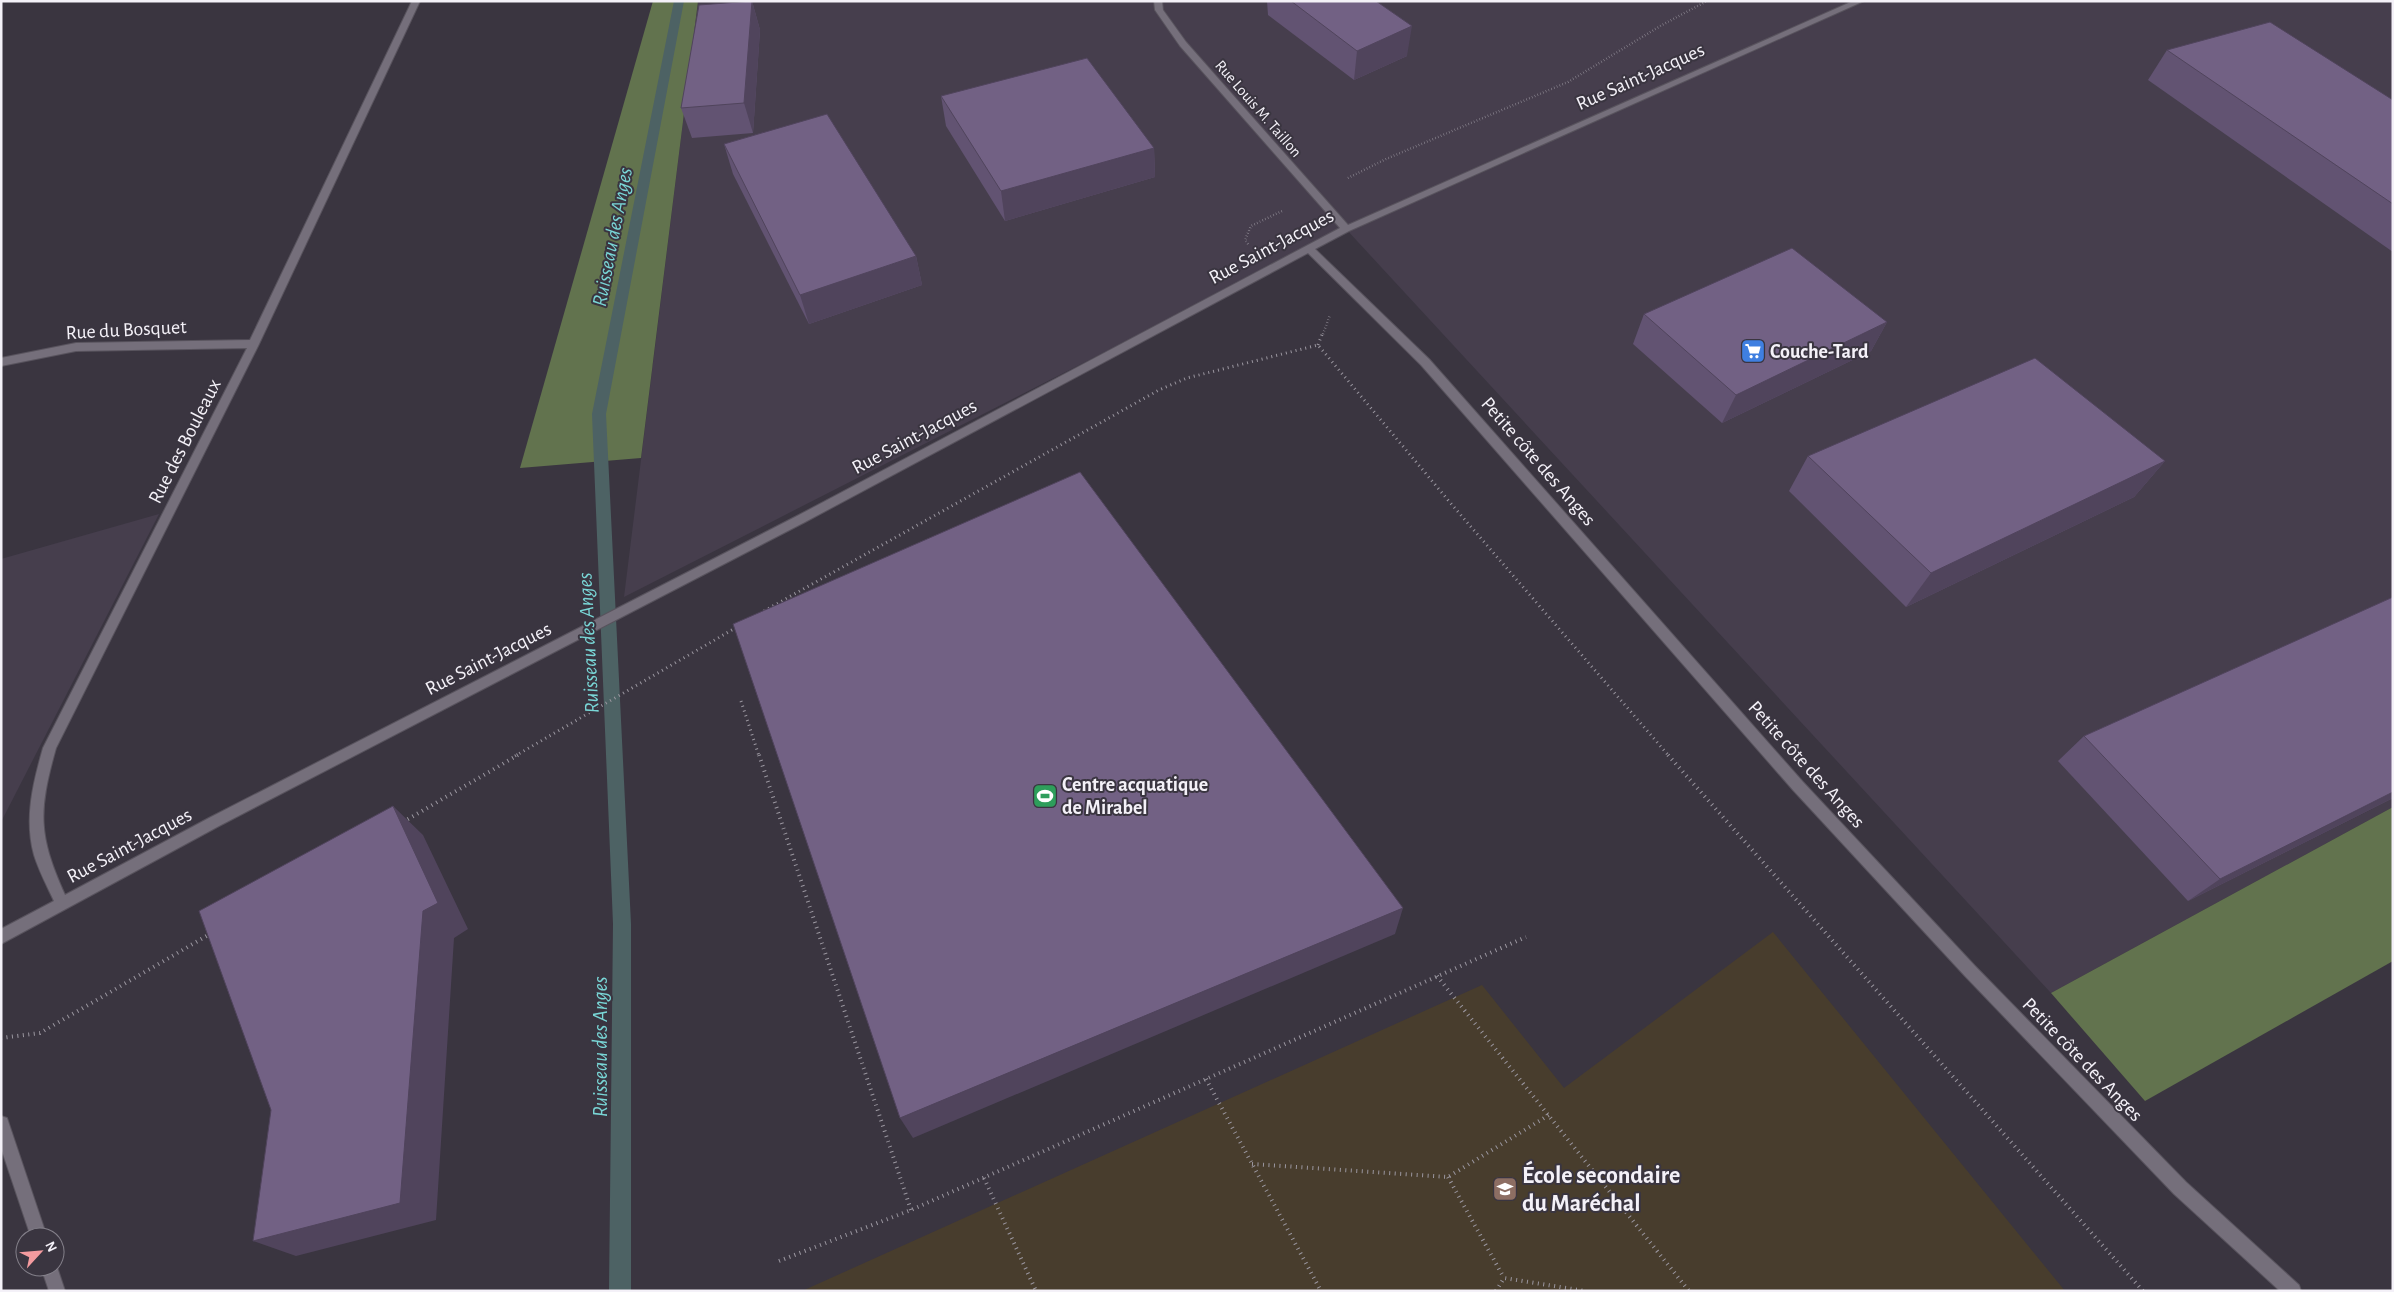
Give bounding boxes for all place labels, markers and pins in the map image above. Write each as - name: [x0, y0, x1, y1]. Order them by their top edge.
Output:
- supermarket icon: Couche-Tard: [1740, 338, 1766, 364]
- place label: Couche-Tard: [1770, 342, 1869, 362]
- place label: Centre acquatique de Mirabel: [1062, 775, 1208, 818]
- sports icon: Centre acquatique de Mirabel: [1032, 783, 1058, 809]
- place label: École secondaire du Maréchal: [1522, 1160, 1680, 1216]
- school or university icon: École secondaire du Maréchal: [1492, 1176, 1518, 1202]

